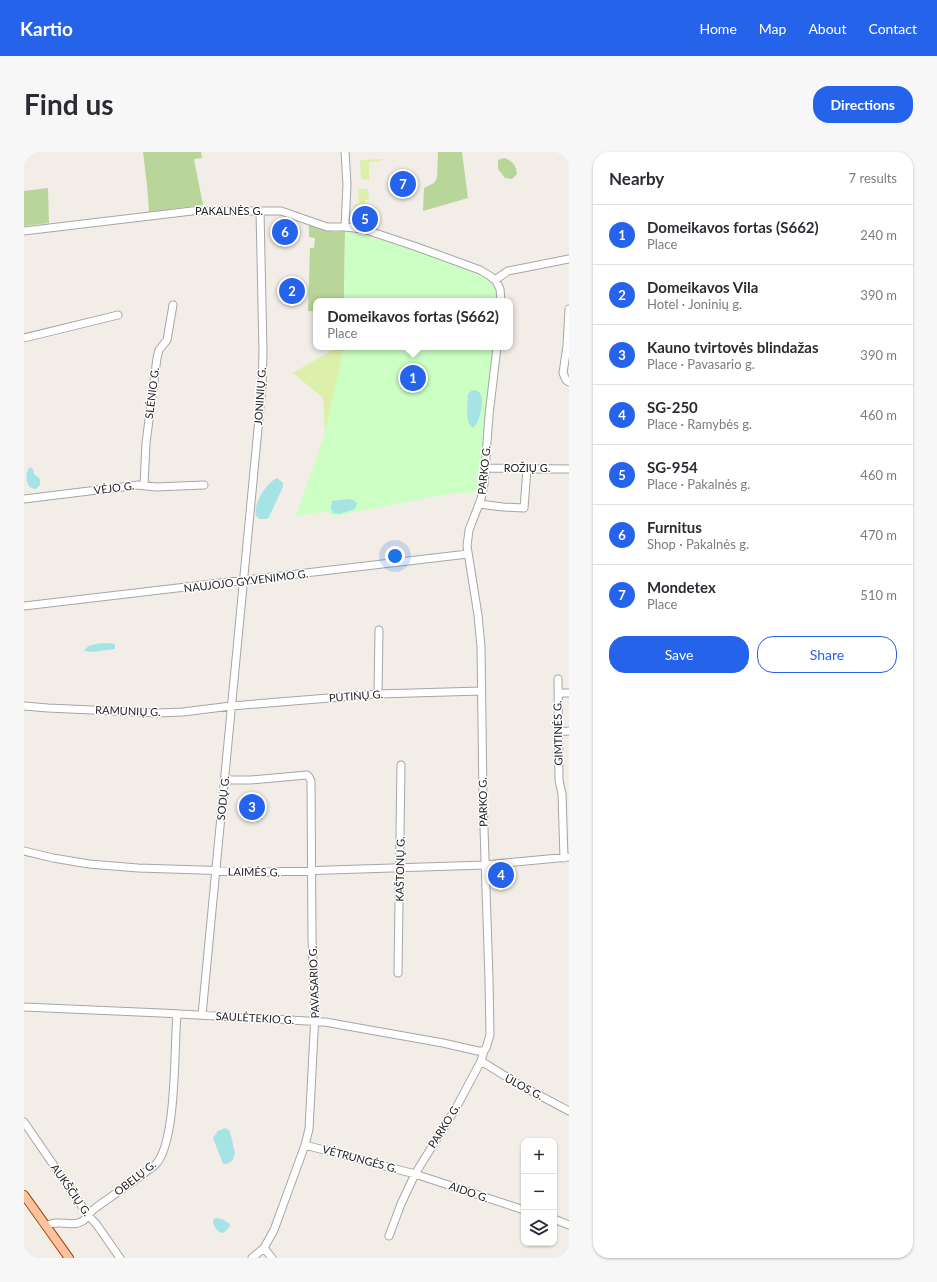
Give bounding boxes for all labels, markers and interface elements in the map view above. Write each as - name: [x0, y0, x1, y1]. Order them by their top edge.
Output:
- text: Kartio: [20, 17, 73, 40]
- text: Home: [699, 20, 737, 37]
- text: Map: [759, 20, 786, 37]
- text: About: [808, 20, 846, 37]
- text: Contact: [868, 20, 917, 37]
- button: Directions: [813, 86, 913, 123]
- text: Find us: [24, 87, 114, 121]
- text: Nearby: [609, 168, 664, 189]
- pin: 7: [390, 169, 416, 199]
- text: 7 results: [849, 170, 897, 186]
- street label: PAKALNĖS G.: [195, 204, 263, 217]
- pin: 5: [352, 204, 378, 234]
- pin: 6: [272, 217, 298, 247]
- text: Domeikavos fortas (S662): [647, 218, 819, 236]
- text: 1: [618, 227, 626, 243]
- text: 240 m: [860, 227, 897, 243]
- text: Place: [647, 236, 677, 252]
- pin: 2: [279, 276, 305, 306]
- text: Domeikavos Vila: [647, 278, 758, 296]
- text: 2: [618, 287, 626, 303]
- text: 390 m: [860, 287, 897, 303]
- text: Hotel · Joninių g.: [647, 296, 742, 312]
- popup: [313, 298, 513, 350]
- text: Domeikavos fortas (S662): [327, 307, 499, 325]
- text: Place: [327, 325, 357, 341]
- text: Kauno tvirtovės blindažas: [647, 338, 819, 356]
- text: 3: [618, 347, 626, 363]
- text: 390 m: [860, 347, 897, 363]
- text: Place · Pavasario g.: [647, 356, 755, 372]
- pin: 1: [400, 363, 426, 393]
- street label: SLĖNIO G.: [142, 366, 161, 419]
- street label: JONINIŲ G.: [251, 367, 268, 425]
- text: SG-250: [647, 398, 698, 416]
- text: 4: [618, 407, 626, 423]
- text: 460 m: [860, 407, 897, 423]
- text: Place · Ramybės g.: [647, 416, 752, 432]
- street label: PARKO G.: [474, 445, 493, 495]
- text: SG-954: [647, 458, 698, 476]
- street label: ROŽIŲ G.: [504, 461, 550, 474]
- text: 5: [618, 467, 626, 483]
- text: 460 m: [860, 467, 897, 483]
- text: Place · Pakalnės g.: [647, 476, 750, 492]
- street label: VĖJO G.: [93, 479, 135, 496]
- text: Furnitus: [647, 518, 702, 536]
- text: 6: [618, 527, 626, 543]
- text: 470 m: [860, 527, 897, 543]
- text: Shop · Pakalnės g.: [647, 536, 749, 552]
- your location: [385, 546, 405, 566]
- street label: NAUJOJO GYVENIMO G.: [183, 566, 309, 595]
- text: Mondetex: [647, 578, 716, 596]
- text: 7: [618, 587, 626, 603]
- text: 510 m: [860, 587, 897, 603]
- text: Place: [647, 596, 677, 612]
- button: Save: [609, 636, 749, 673]
- button: Share: [757, 636, 897, 673]
- street label: PUTINŲ G.: [328, 687, 383, 704]
- street label: GIMTINĖS G.: [550, 700, 565, 766]
- street label: RAMUNIŲ G.: [95, 703, 161, 718]
- street label: SODŲ G.: [214, 775, 231, 821]
- street label: PARKO G.: [476, 777, 489, 827]
- pin: 3: [239, 792, 265, 822]
- street label: KAŠTONŲ G.: [392, 836, 407, 902]
- pin: 4: [488, 860, 514, 890]
- street label: LAIMĖS G.: [228, 865, 280, 878]
- street label: PAVASARIO G.: [306, 945, 321, 1019]
- street label: SAULĖTEKIO G.: [215, 1009, 295, 1026]
- street label: ŪLOS G.: [503, 1071, 546, 1102]
- street label: PARKO G.: [425, 1101, 462, 1150]
- map controls: [521, 1138, 557, 1246]
- button: +: [521, 1138, 557, 1174]
- street label: VĖTRUNGĖS G.: [321, 1142, 399, 1175]
- street label: OBELŲ G.: [111, 1157, 158, 1198]
- street label: AUKŠČIŲ G.: [49, 1161, 94, 1218]
- button: −: [521, 1174, 557, 1210]
- street label: AIDO G.: [448, 1179, 491, 1204]
- button: layers: [521, 1210, 557, 1246]

